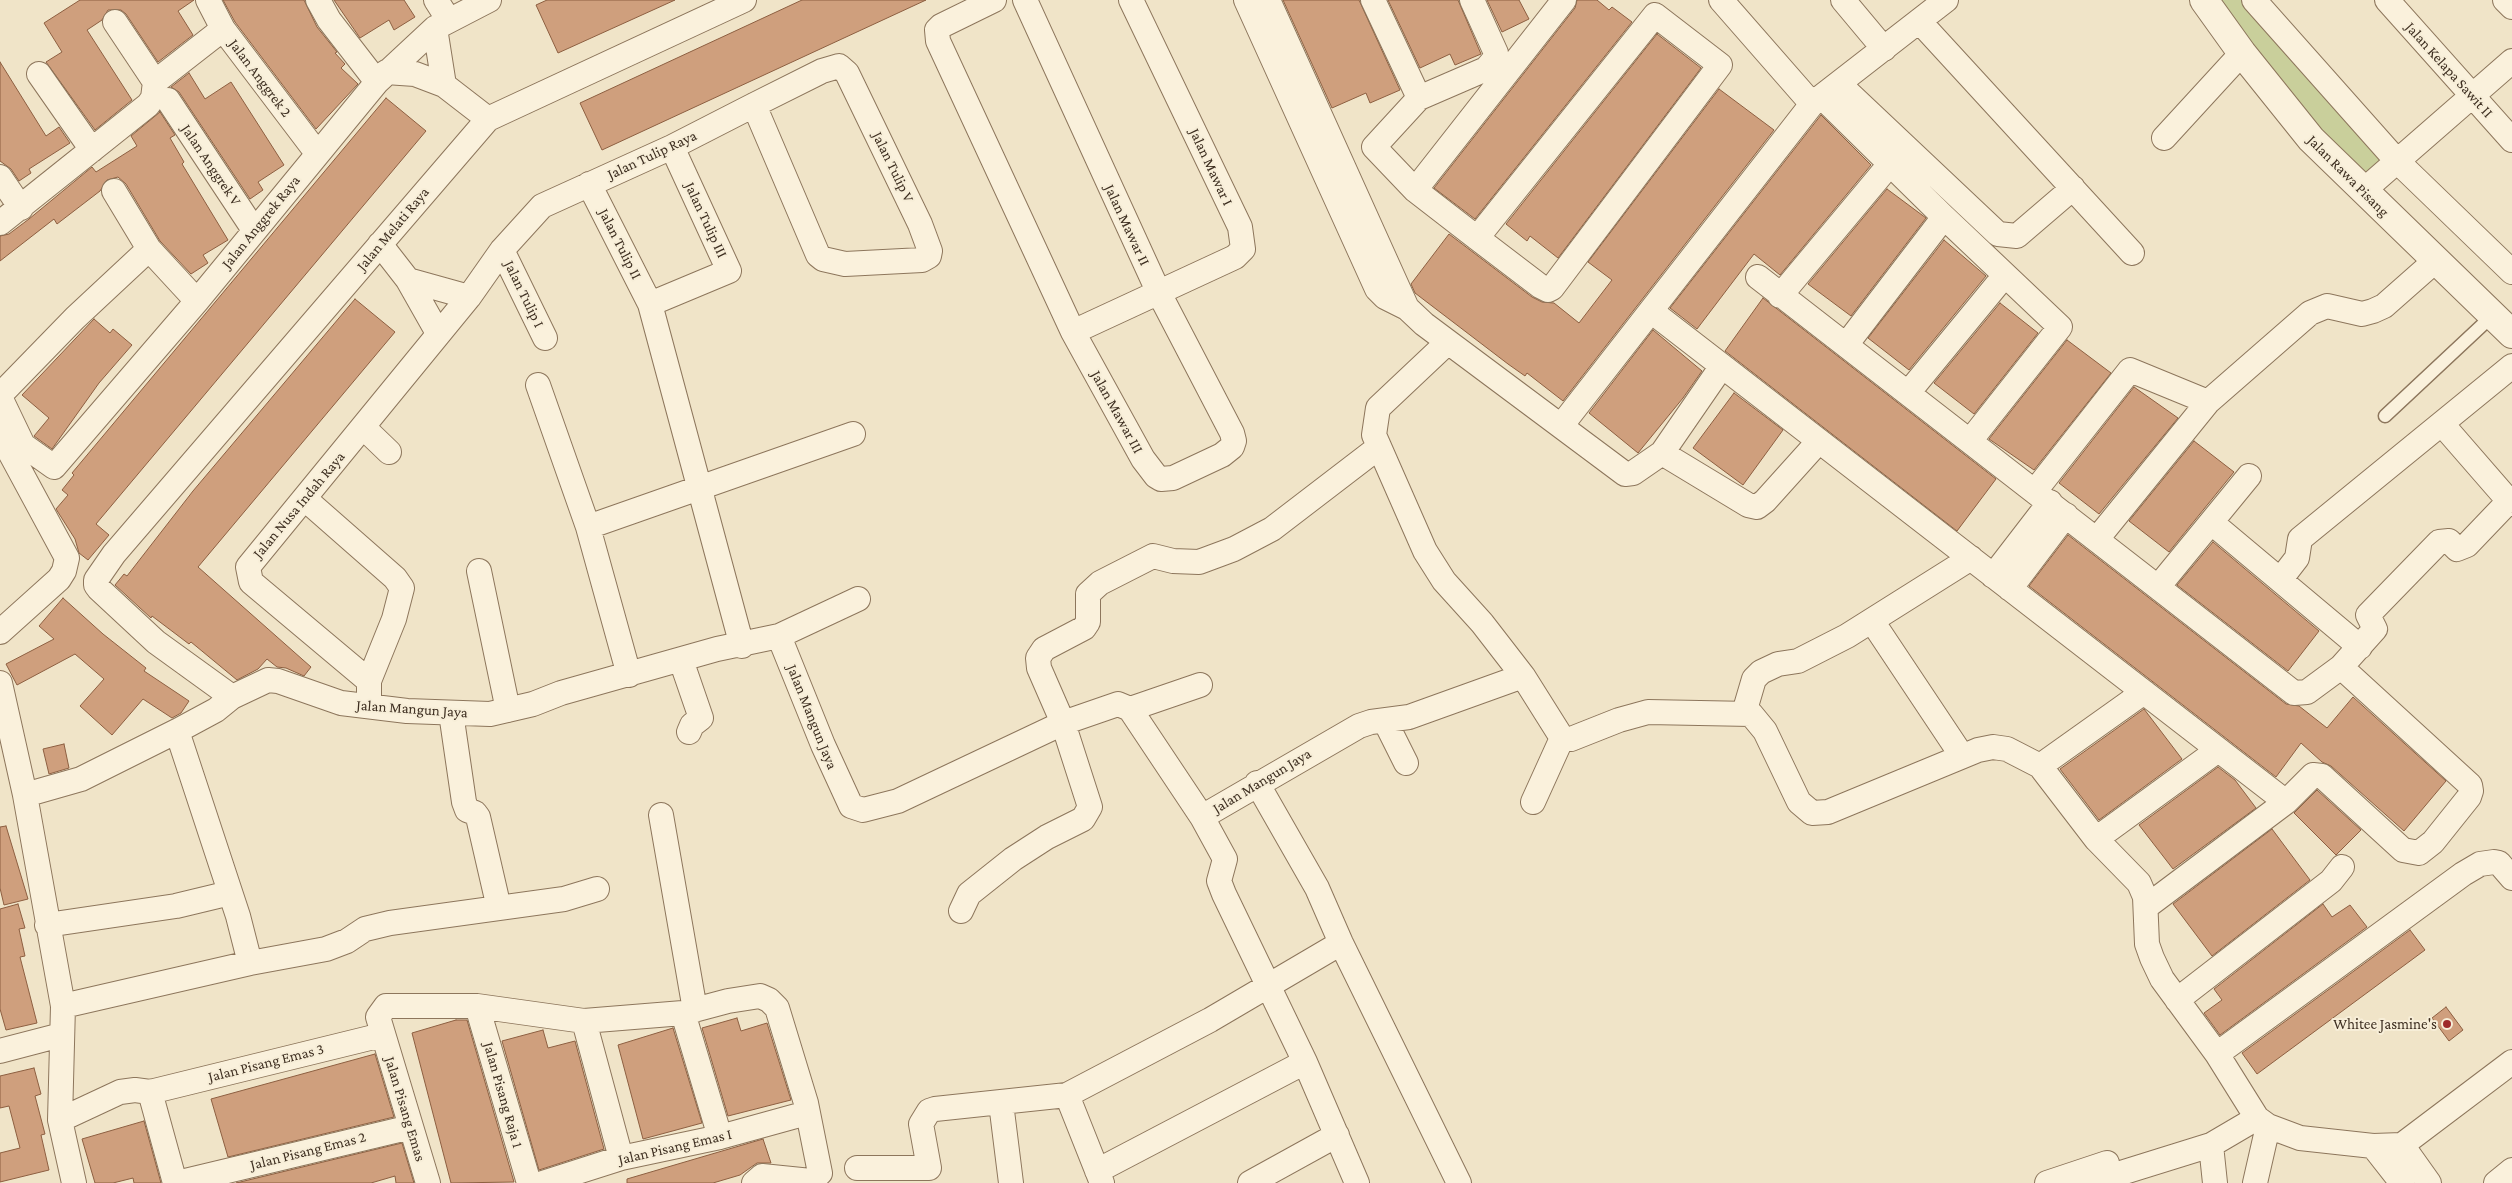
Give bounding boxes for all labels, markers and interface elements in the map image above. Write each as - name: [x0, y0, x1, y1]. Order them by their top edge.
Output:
- street label: Jalan Kelapa Sawit II: [2401, 18, 2497, 122]
- street label: Jalan Anggrek 2: [225, 35, 295, 121]
- street label: Jalan Anggrek V: [177, 121, 245, 209]
- street label: Jalan Tulip Raya: [604, 126, 700, 184]
- street label: Jalan Mawar I: [1185, 126, 1237, 208]
- street label: Jalan Tulip V: [868, 129, 918, 205]
- street label: Jalan Rawa Pisang: [2303, 131, 2393, 221]
- street label: Jalan Anggrek Raya: [218, 172, 304, 272]
- street label: Jalan Tulip III: [681, 179, 731, 261]
- street label: Jalan Mawar II: [1100, 182, 1154, 268]
- street label: Jalan Melati Raya: [353, 184, 433, 274]
- street label: Jalan Tulip II: [595, 206, 645, 282]
- street label: Jalan Tulip I: [500, 258, 548, 330]
- street label: Jalan Mawar III: [1087, 367, 1147, 457]
- street label: Jalan Nusa Indah Raya: [249, 448, 349, 562]
- street label: Jalan Mangun Jaya: [783, 662, 841, 772]
- street label: Jalan Mangun Jaya: [356, 696, 468, 722]
- street label: Jalan Mangun Jaya: [1209, 745, 1315, 817]
- place label: Whitee Jasmine's: [2333, 1015, 2437, 1033]
- marker: Whitee Jasmine's: [2441, 1018, 2453, 1030]
- street label: Jalan Pisang Emas 3: [206, 1040, 326, 1086]
- street label: Jalan Pisang Raja 1: [479, 1040, 527, 1150]
- street label: Jalan Pisang Emas: [381, 1054, 429, 1164]
- street label: Jalan Pisang Emas I: [616, 1125, 734, 1169]
- street label: Jalan Pisang Emas 2: [248, 1128, 368, 1174]

